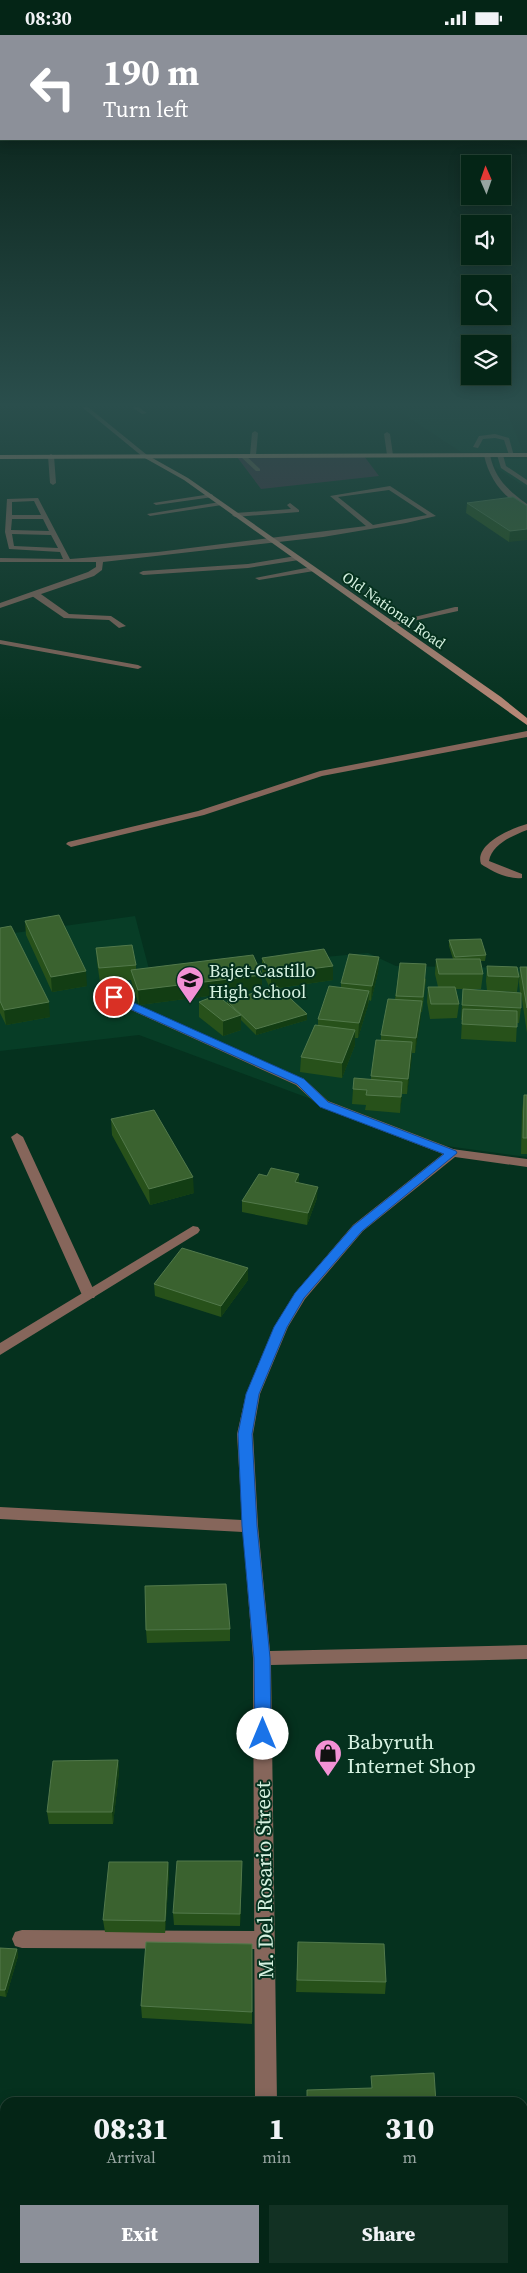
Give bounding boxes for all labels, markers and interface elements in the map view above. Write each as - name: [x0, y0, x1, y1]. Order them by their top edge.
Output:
- text: 08:30: [25, 5, 72, 31]
- text: 190 m: [103, 49, 199, 97]
- icon: left: [20, 55, 85, 120]
- text: Turn left: [103, 94, 188, 124]
- north arrow: [461, 155, 511, 205]
- map controls: [461, 155, 511, 385]
- button: sound: [461, 215, 511, 265]
- button: search: [461, 275, 511, 325]
- button: layers: [461, 335, 511, 385]
- street label: Old National Road: [338, 566, 450, 654]
- place label: Bajet-Castillo High School: [209, 958, 316, 1004]
- school or university icon: Bajet-Castillo High School: [175, 965, 205, 1004]
- pin: [93, 976, 135, 1018]
- icon: arrive: [100, 983, 128, 1011]
- position arrow: [236, 1707, 288, 1759]
- place label: Babyruth Internet Shop: [347, 1727, 476, 1780]
- shop icon: Babyruth Internet Shop: [313, 1738, 343, 1777]
- street label: M. Del Rosario Street: [248, 1781, 280, 1979]
- text: 08:31: [94, 2108, 169, 2149]
- text: 1: [268, 2108, 285, 2149]
- text: 310: [385, 2108, 434, 2149]
- text: Arrival: [106, 2146, 156, 2168]
- text: min: [262, 2146, 291, 2168]
- text: m: [402, 2146, 417, 2168]
- button: Exit: [20, 2205, 259, 2263]
- button: Share: [269, 2205, 508, 2263]

